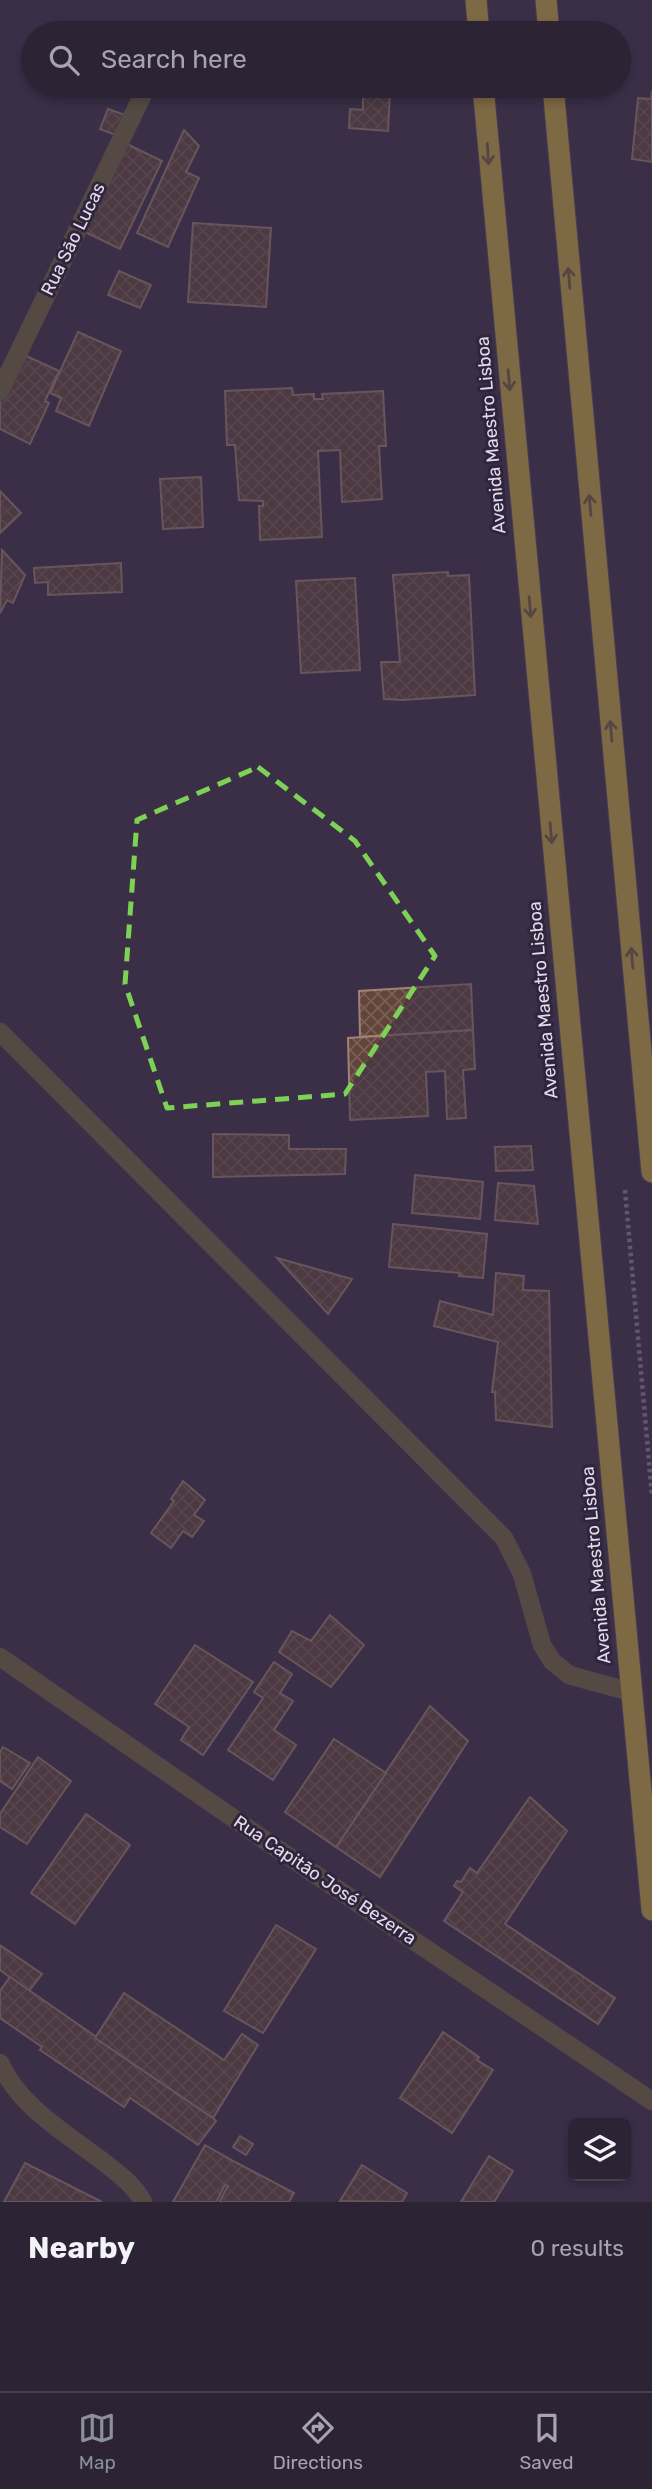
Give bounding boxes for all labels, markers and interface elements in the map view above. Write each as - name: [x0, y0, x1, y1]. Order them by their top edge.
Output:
- search box: [21, 21, 631, 98]
- icon: search: [45, 41, 83, 79]
- text: Search here: [101, 44, 247, 75]
- one-way arrow: [482, 142, 495, 165]
- street label: Rua São Lucas: [36, 179, 110, 299]
- one-way arrow: [562, 268, 575, 290]
- street label: Avenida Maestro Lisboa: [471, 335, 511, 535]
- one-way arrow: [503, 369, 516, 391]
- one-way arrow: [583, 494, 596, 517]
- one-way arrow: [524, 595, 537, 618]
- one-way arrow: [604, 721, 617, 743]
- one-way arrow: [544, 822, 557, 844]
- street label: Avenida Maestro Lisboa: [523, 900, 563, 1100]
- one-way arrow: [625, 947, 638, 970]
- street label: Avenida Maestro Lisboa: [576, 1465, 616, 1665]
- street label: Rua Capitão José Bezerra: [229, 1811, 421, 1949]
- map controls: [568, 2118, 631, 2181]
- button: layers: [568, 2118, 631, 2181]
- text: Nearby: [28, 2230, 135, 2266]
- text: 0 results: [530, 2234, 624, 2262]
- tab: Map: [78, 2409, 116, 2474]
- tab: Directions: [273, 2409, 363, 2474]
- tab: Saved: [519, 2409, 574, 2474]

